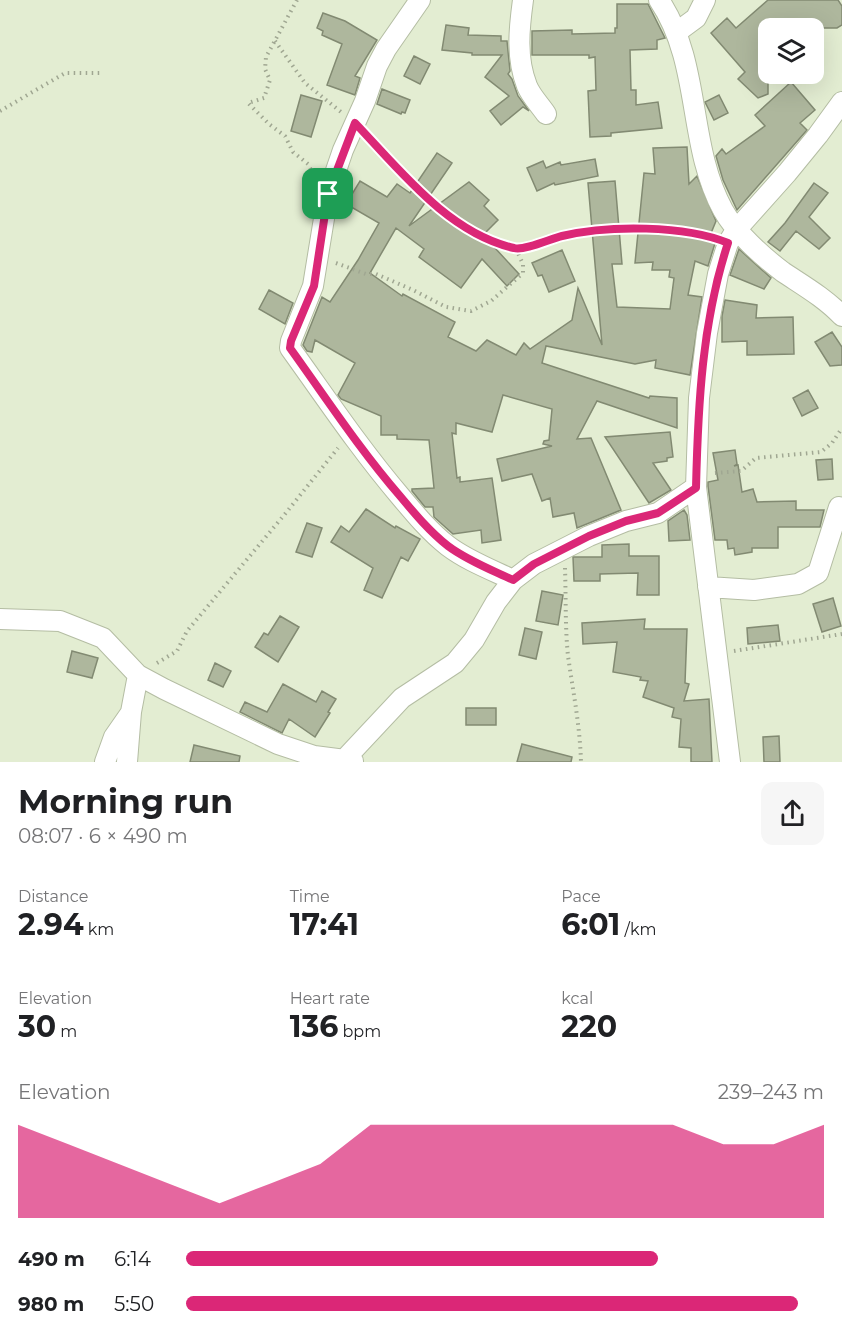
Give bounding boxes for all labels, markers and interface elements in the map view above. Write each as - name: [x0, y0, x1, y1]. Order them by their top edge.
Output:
- map controls: [758, 18, 824, 84]
- button: layers: [758, 18, 824, 84]
- pin: [302, 168, 353, 219]
- icon: arrive: [311, 177, 344, 210]
- text: Morning run: [18, 781, 233, 821]
- button: share: [761, 782, 824, 845]
- text: 08:07 · 6 × 490 m: [18, 824, 188, 848]
- text: Distance: [18, 887, 88, 906]
- text: Time: [290, 887, 330, 906]
- text: Pace: [561, 887, 601, 906]
- text: 2.94: [18, 906, 84, 943]
- text: 17:41: [290, 906, 359, 943]
- text: 6:01: [561, 906, 620, 943]
- text: km: [84, 920, 114, 939]
- text: /km: [620, 920, 656, 939]
- text: Elevation: [18, 989, 92, 1008]
- text: Heart rate: [290, 989, 370, 1008]
- text: kcal: [561, 989, 593, 1008]
- text: 30: [18, 1008, 56, 1045]
- text: 136: [290, 1008, 338, 1045]
- text: 220: [561, 1008, 617, 1045]
- text: m: [56, 1022, 77, 1041]
- text: bpm: [338, 1022, 381, 1041]
- text: Elevation: [18, 1080, 110, 1104]
- text: 239–243 m: [718, 1080, 824, 1104]
- text: 490 m: [18, 1247, 85, 1271]
- text: 6:14: [114, 1247, 151, 1271]
- text: 980 m: [18, 1292, 84, 1316]
- text: 5:50: [114, 1292, 154, 1316]

